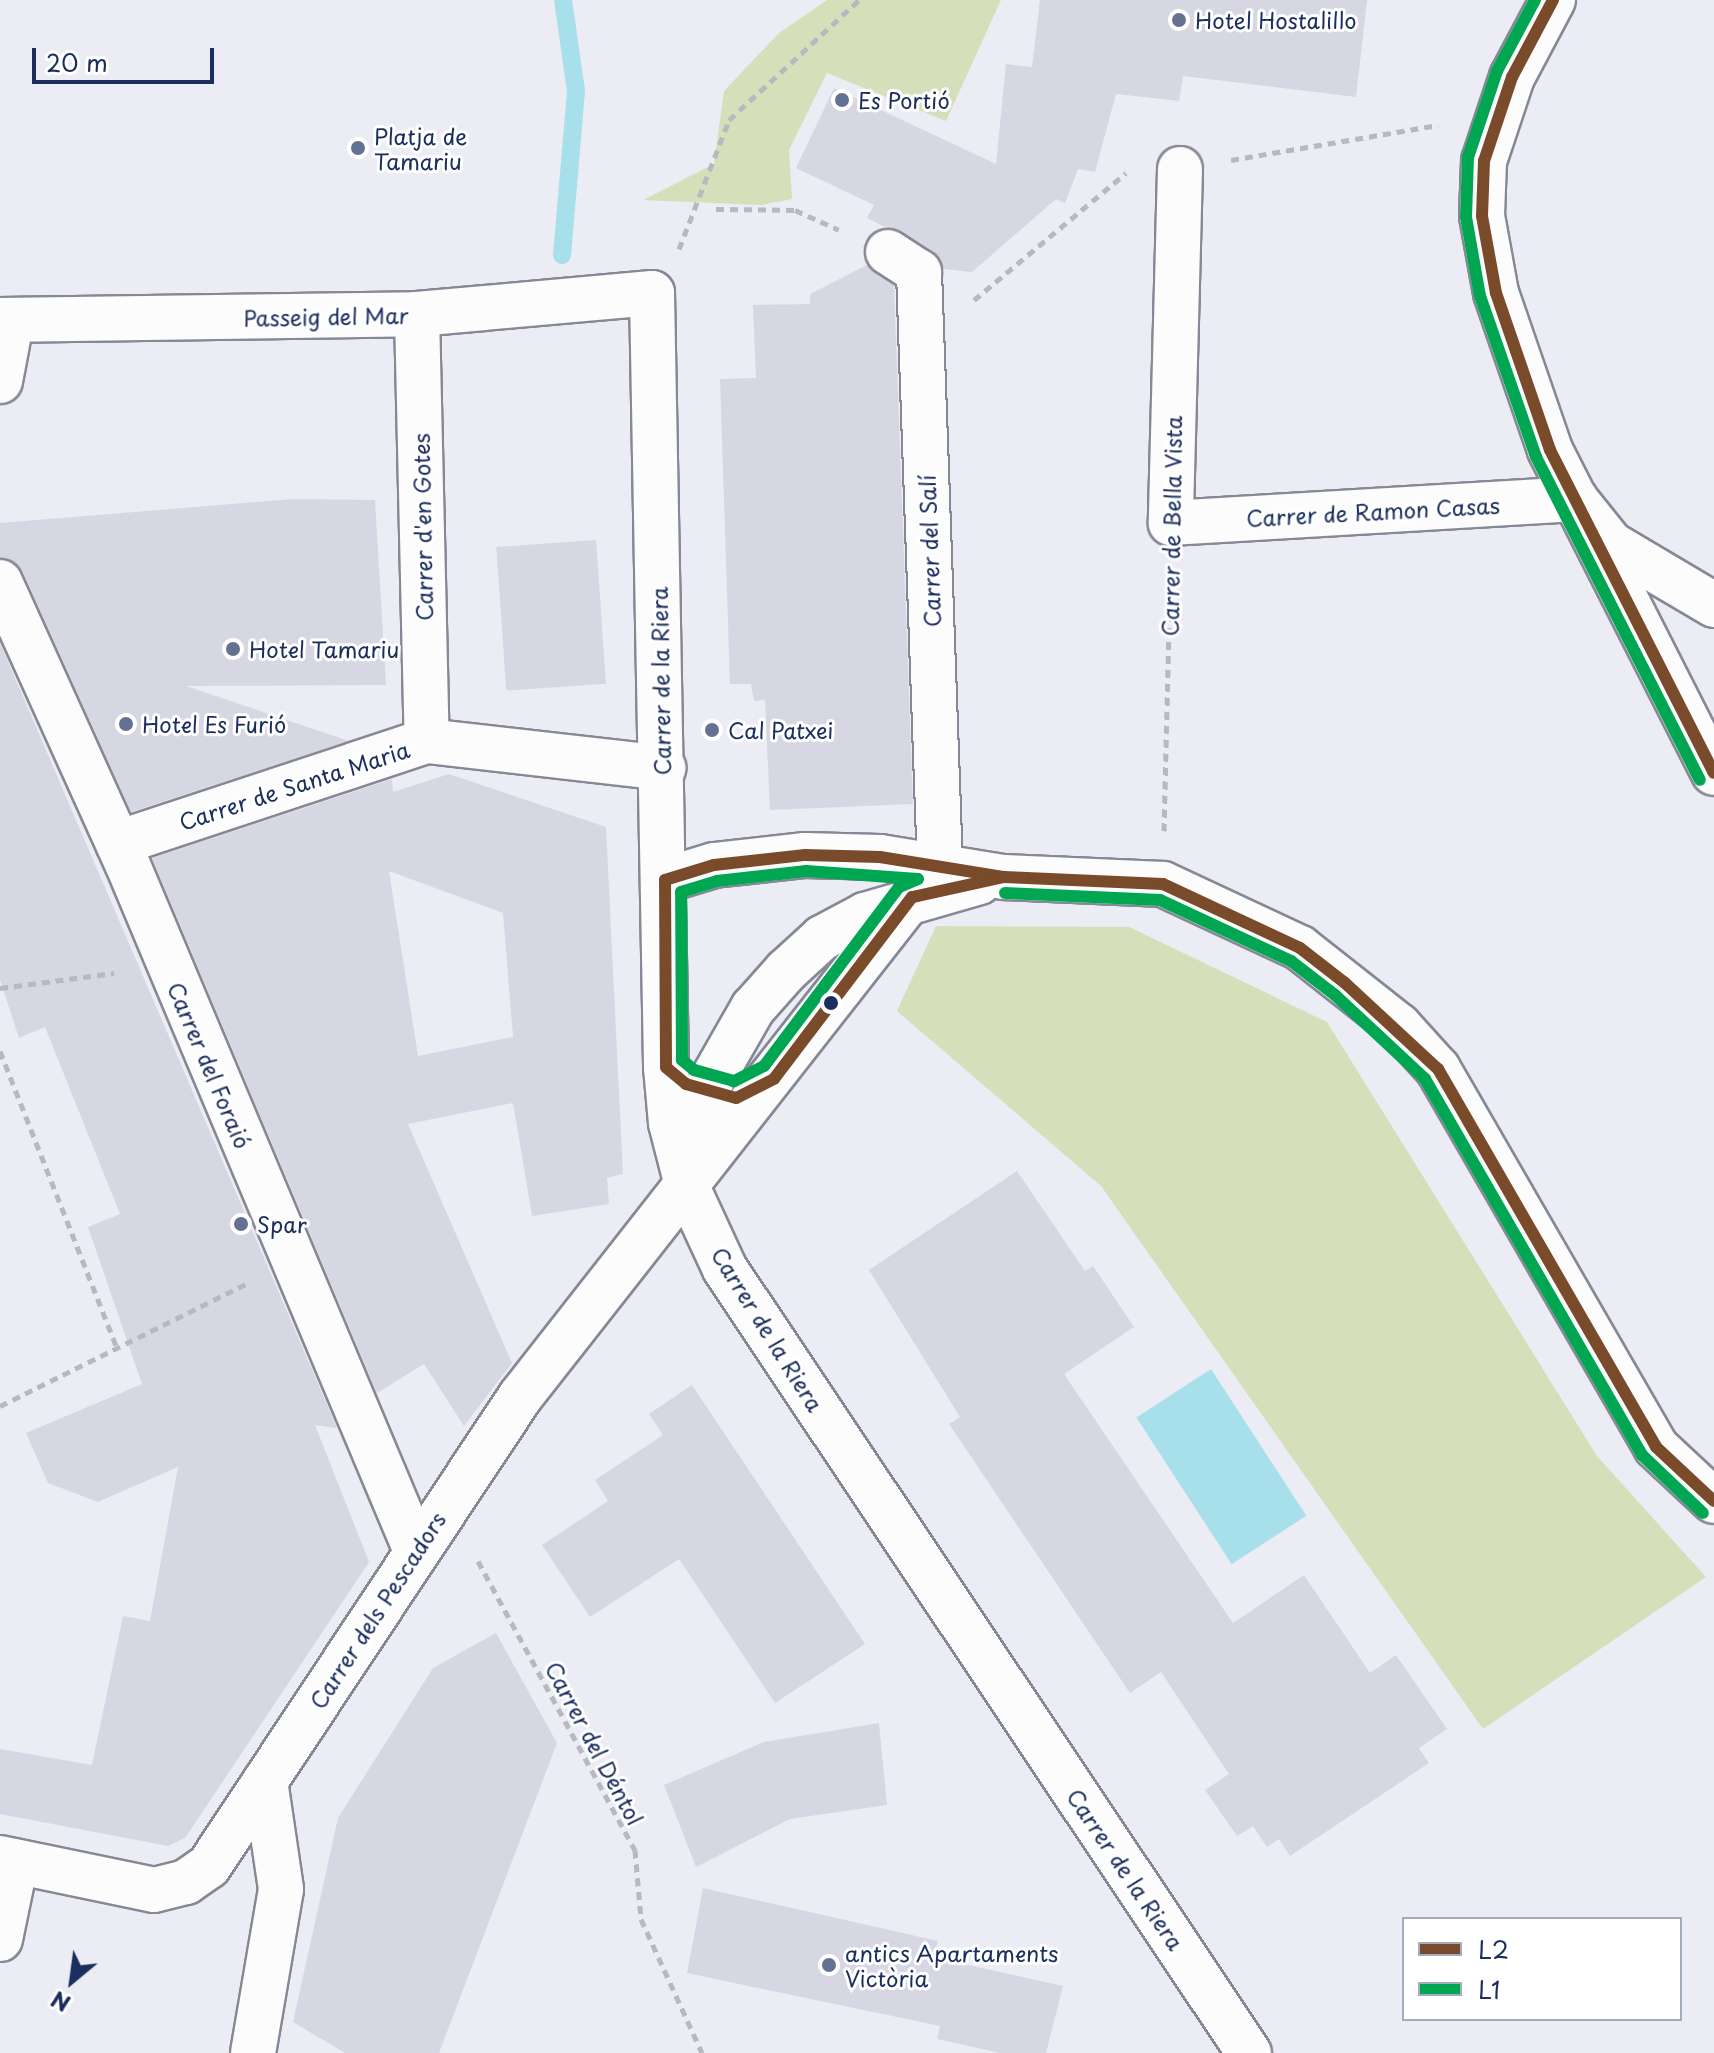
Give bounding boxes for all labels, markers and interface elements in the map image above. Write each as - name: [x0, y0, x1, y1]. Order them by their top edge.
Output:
- place label: Hotel Hostalillo: [1195, 7, 1356, 33]
- marker: Hotel Hostalillo: [1170, 11, 1188, 29]
- scale bar: [36, 32, 218, 82]
- text: 20 m: [46, 44, 108, 80]
- place label: Es Portió: [858, 87, 952, 113]
- marker: Es Portió: [833, 91, 851, 109]
- place label: Platja de Tamariu: [374, 122, 468, 174]
- marker: Platja de Tamariu: [349, 139, 367, 157]
- street label: Passeig del Mar: [243, 301, 409, 331]
- street label: Carrer de Bella Vista: [1156, 414, 1186, 638]
- street label: Carrer d'en Gotes: [407, 433, 437, 621]
- street label: Carrer del Salí: [913, 473, 945, 629]
- street label: Carrer de Ramon Casas: [1245, 491, 1501, 531]
- street label: Carrer de la Riera: [645, 585, 675, 777]
- place label: Hotel Tamariu: [249, 636, 400, 662]
- marker: Hotel Tamariu: [224, 640, 242, 658]
- place label: Hotel Es Furió: [142, 711, 290, 737]
- marker: Hotel Es Furió: [117, 715, 135, 733]
- place label: Cal Patxei: [728, 717, 834, 743]
- marker: Cal Patxei: [703, 721, 721, 739]
- street label: Carrer de Santa Maria: [174, 735, 414, 835]
- street label: Carrer del Foraió: [162, 976, 258, 1154]
- unlabelled marker: [823, 995, 839, 1011]
- place label: Spar: [257, 1211, 307, 1237]
- marker: Spar: [232, 1215, 250, 1233]
- street label: Carrer de la Riera: [706, 1240, 830, 1418]
- street label: Carrer dels Pescadors: [303, 1506, 451, 1714]
- street label: Carrer del Déntol: [540, 1655, 650, 1831]
- street label: Carrer de la Riera: [1061, 1782, 1191, 1956]
- legend: [1402, 1917, 1682, 2021]
- text: L2: [1478, 1931, 1509, 1967]
- place label: antics Apartaments Victòria: [845, 1939, 1059, 1990]
- north arrow: [32, 1941, 112, 2021]
- marker: antics Apartaments Victòria: [820, 1956, 838, 1974]
- text: L1: [1478, 1971, 1500, 2007]
- text: N: [44, 1984, 76, 2021]

